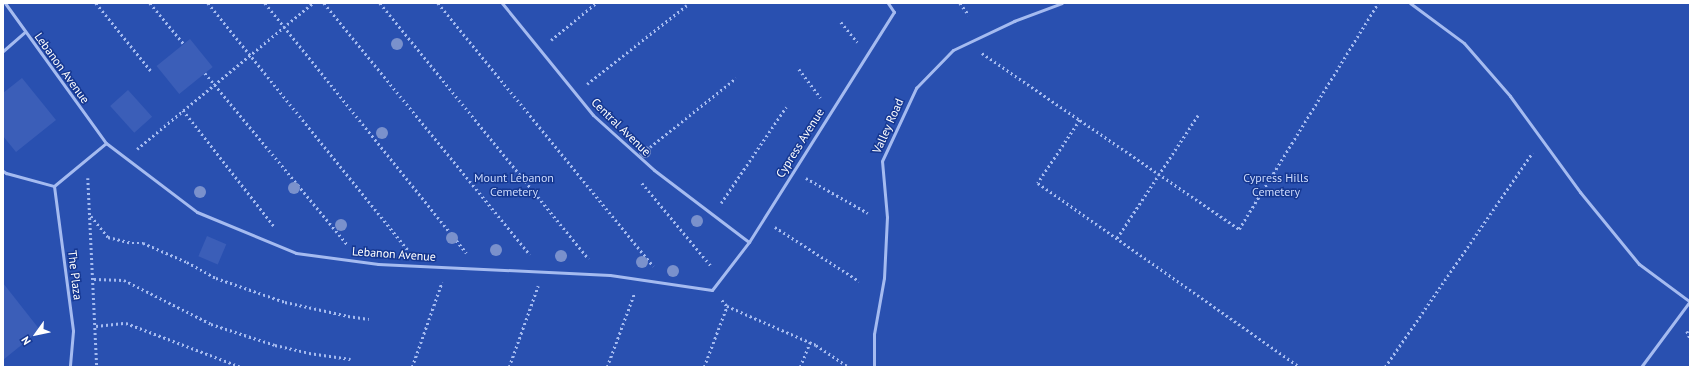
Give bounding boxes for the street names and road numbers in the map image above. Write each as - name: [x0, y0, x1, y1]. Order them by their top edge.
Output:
- street label: Lebanon Avenue: [31, 30, 93, 106]
- street label: Central Avenue: [588, 95, 654, 159]
- street label: Valley Road: [869, 96, 907, 156]
- street label: Cypress Avenue: [773, 106, 827, 180]
- street label: Lebanon Avenue: [351, 244, 437, 264]
- street label: The Plaza: [65, 249, 85, 301]

